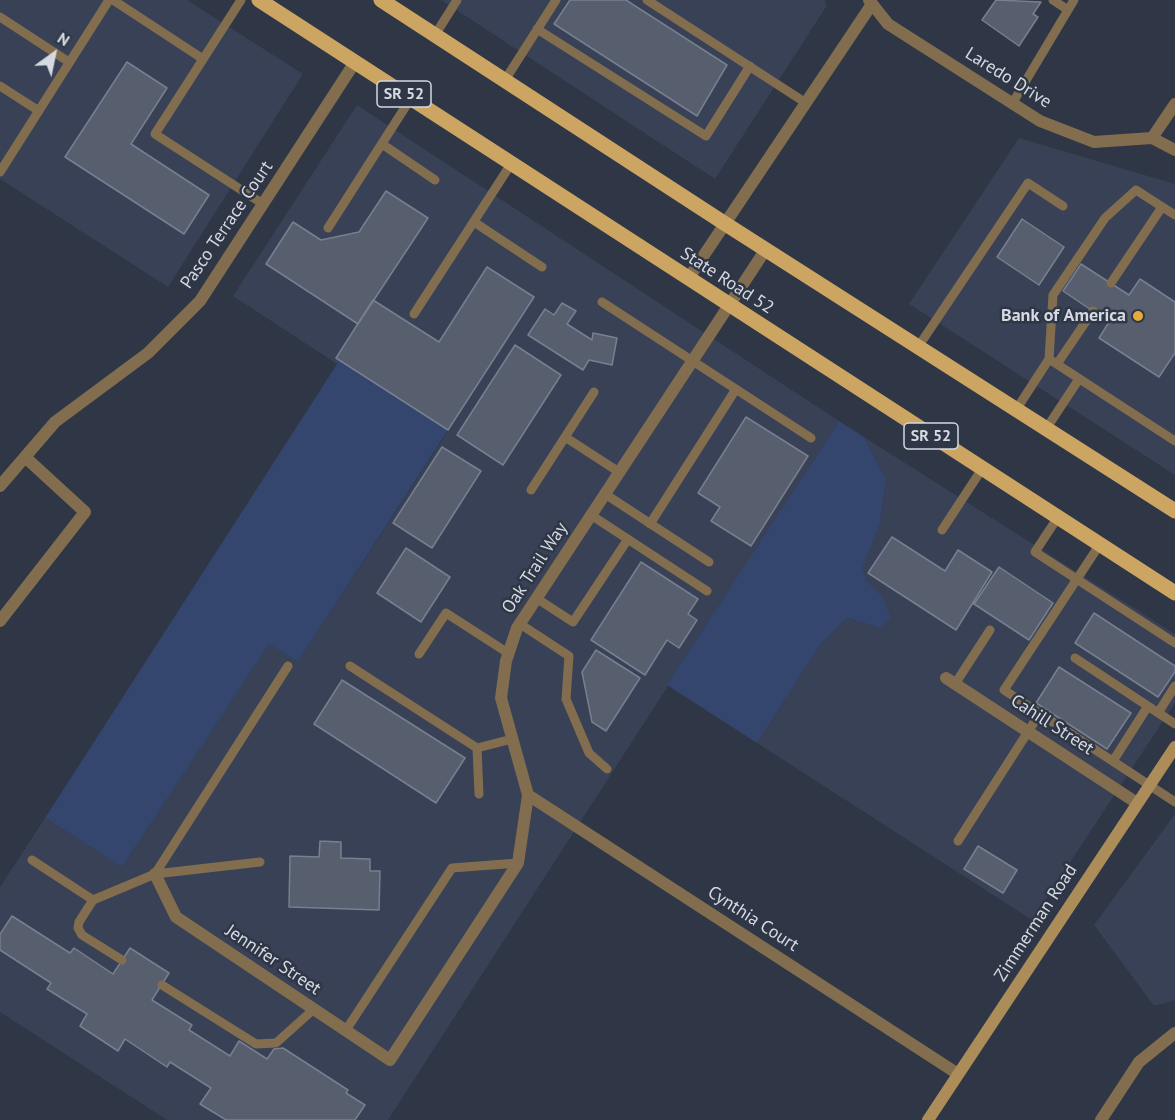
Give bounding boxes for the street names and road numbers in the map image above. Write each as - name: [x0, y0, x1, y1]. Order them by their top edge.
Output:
- street label: Laredo Drive: [961, 43, 1055, 113]
- road number: SR 52: [377, 81, 431, 107]
- street label: Pasco Terrace Court: [176, 157, 278, 293]
- street label: State Road 52: [676, 243, 778, 319]
- road number: SR 52: [904, 423, 958, 449]
- street label: Oak Trail Way: [498, 518, 572, 618]
- street label: Cahill Street: [1006, 690, 1098, 760]
- street label: Zimmerman Road: [990, 860, 1082, 986]
- street label: Cynthia Court: [703, 882, 803, 956]
- street label: Jennifer Street: [221, 920, 325, 1000]

